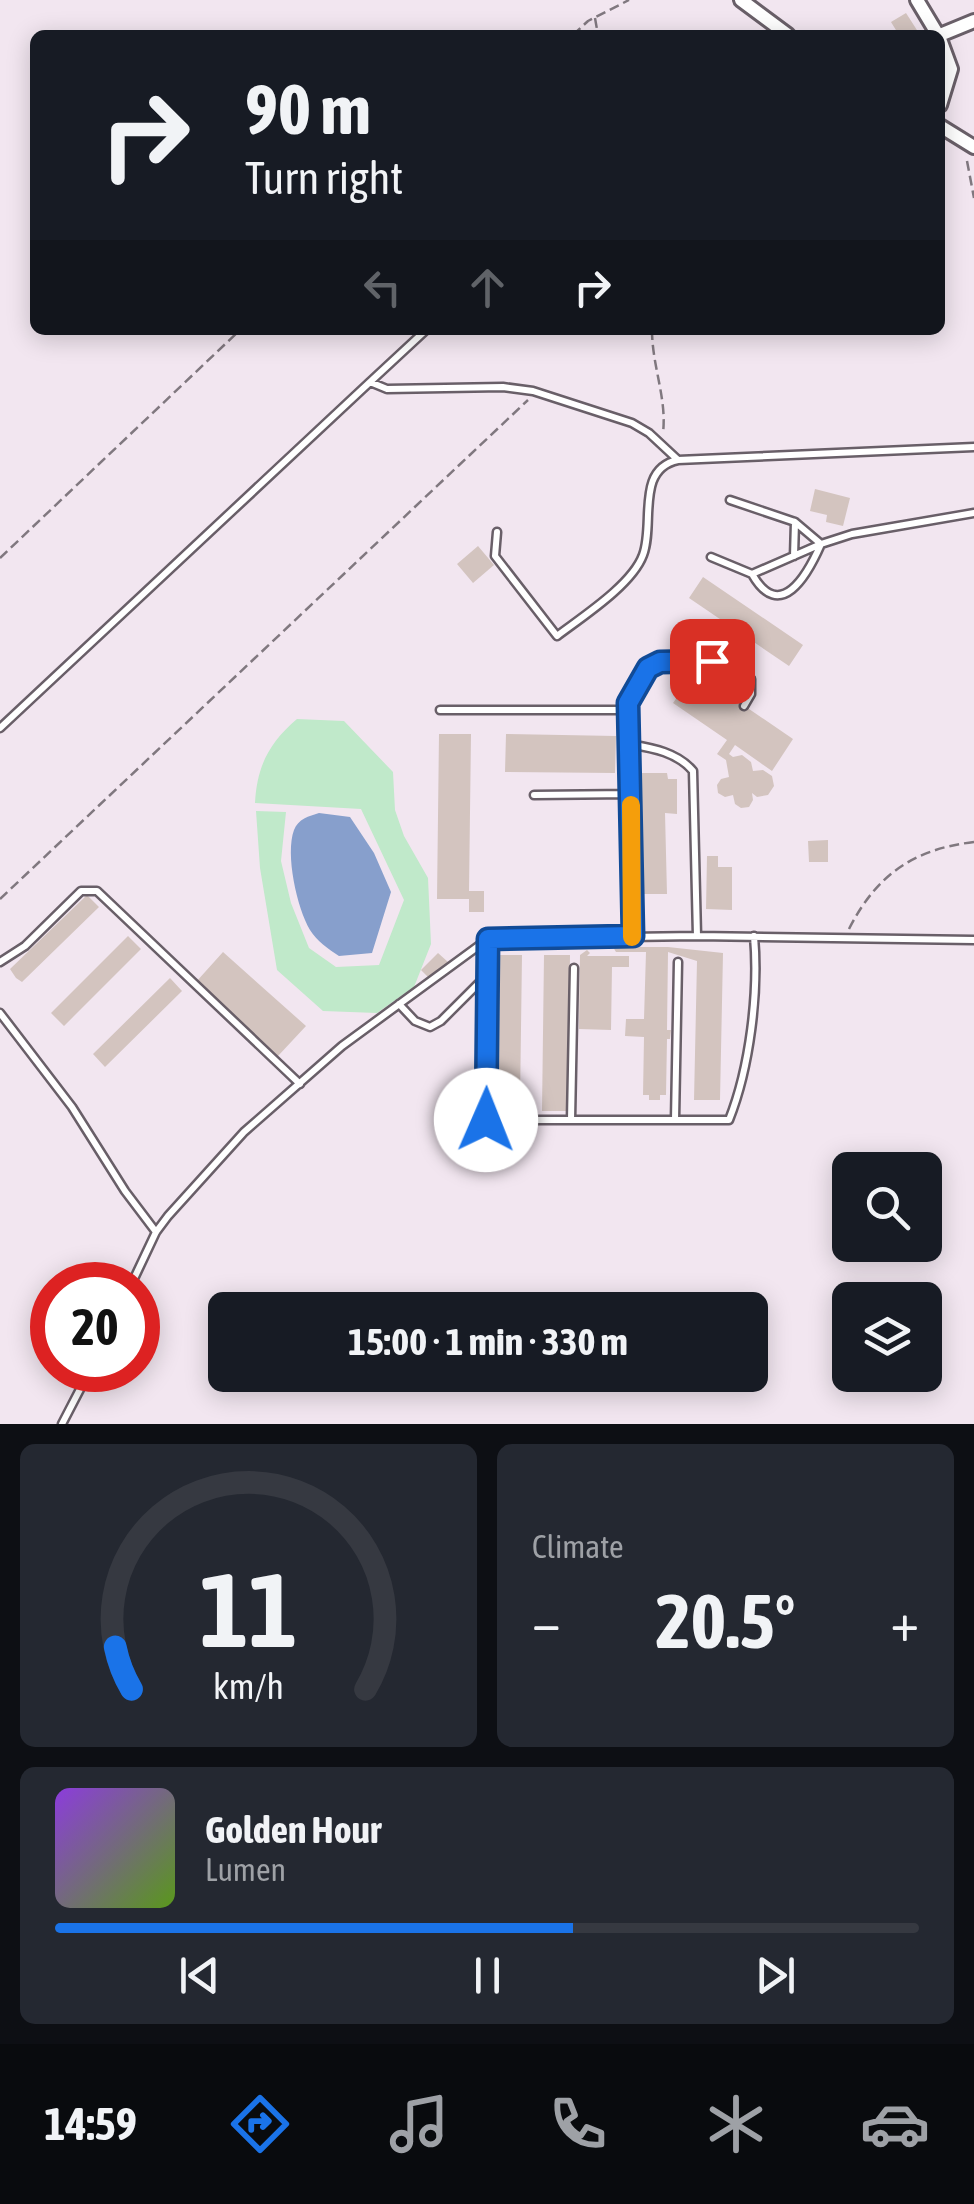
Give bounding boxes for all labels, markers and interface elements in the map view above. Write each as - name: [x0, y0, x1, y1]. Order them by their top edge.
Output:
- text: 90 m: [245, 69, 371, 149]
- icon: right: [80, 70, 210, 200]
- text: Turn right: [245, 152, 403, 204]
- icon: left: [355, 260, 410, 315]
- icon: ahead: [460, 260, 515, 315]
- icon: right: [565, 260, 620, 315]
- pin: [670, 619, 755, 704]
- icon: arrive: [685, 634, 740, 689]
- position arrow: [434, 1068, 538, 1172]
- map controls: [832, 1152, 942, 1392]
- button: search: [832, 1152, 942, 1262]
- speed limit sign: 20: [30, 1262, 160, 1392]
- button: layers: [832, 1282, 942, 1392]
- text: 15:00 · 1 min · 330 m: [348, 1320, 628, 1363]
- text: Climate: [532, 1528, 624, 1565]
- text: 11: [200, 1550, 297, 1669]
- text: 20.5°: [656, 1578, 795, 1664]
- text: −: [532, 1590, 561, 1653]
- text: +: [890, 1590, 919, 1653]
- text: km/h: [213, 1666, 284, 1707]
- text: Golden Hour: [205, 1808, 381, 1851]
- text: Lumen: [205, 1851, 286, 1888]
- icon: previous: [172, 1948, 227, 2003]
- icon: pause: [460, 1948, 515, 2003]
- icon: next: [748, 1948, 803, 2003]
- icon: directions: [225, 2089, 295, 2159]
- icon: music: [384, 2089, 454, 2159]
- icon: phone: [543, 2089, 613, 2159]
- icon: climate: [701, 2089, 771, 2159]
- icon: car: [860, 2089, 930, 2159]
- text: 14:59: [44, 2098, 137, 2150]

